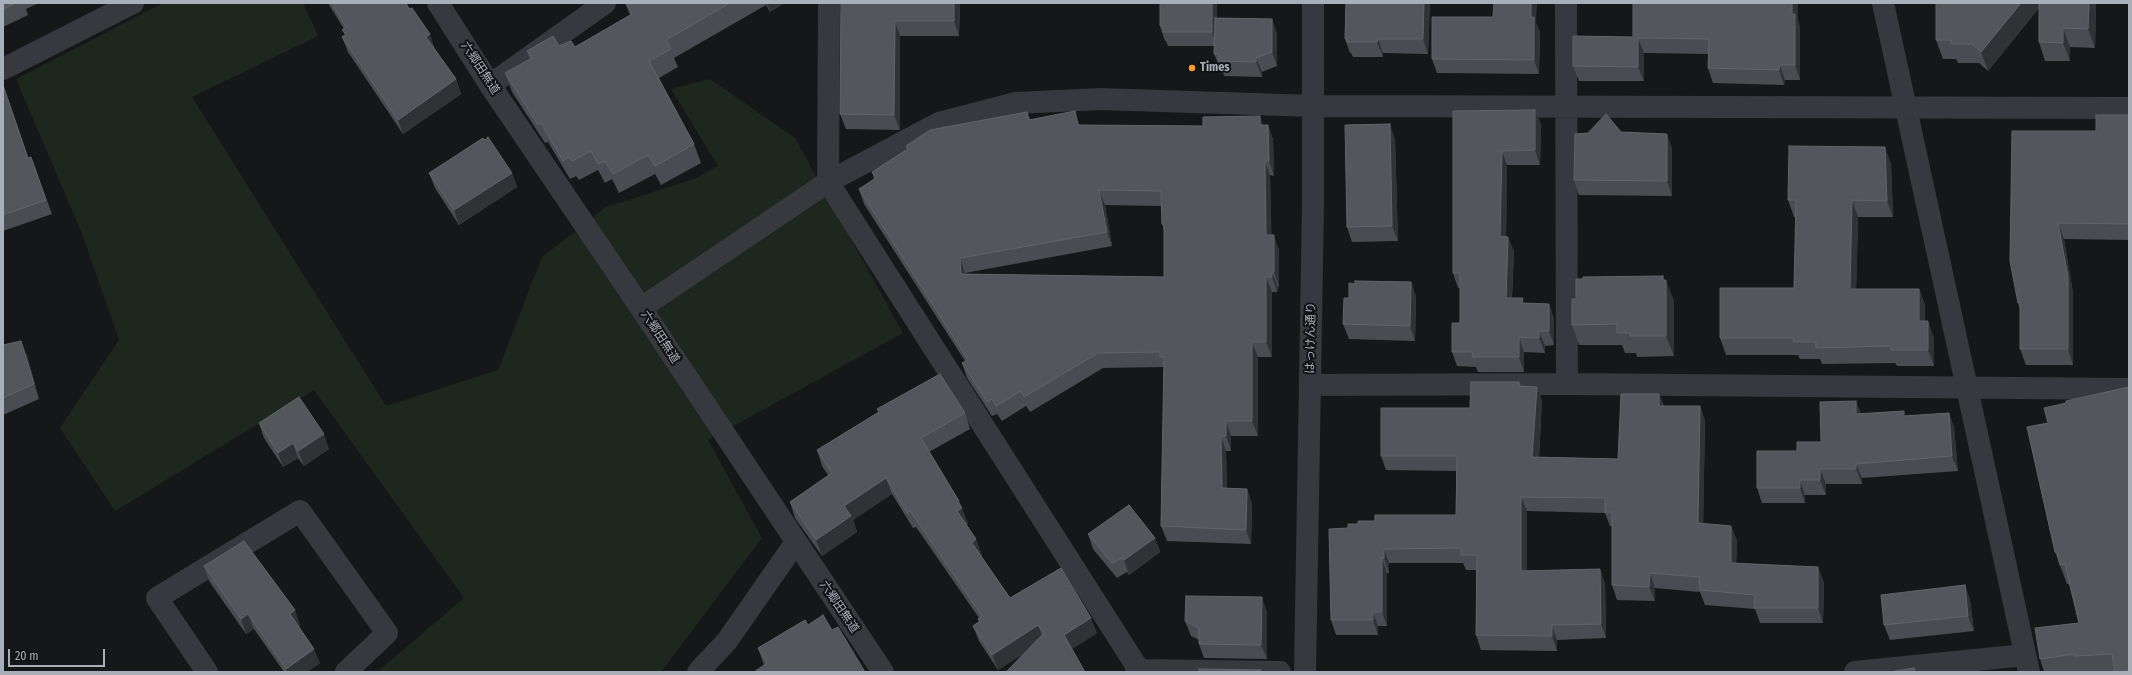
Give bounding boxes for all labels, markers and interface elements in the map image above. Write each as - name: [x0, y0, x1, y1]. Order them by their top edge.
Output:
- street label: 六郷田無道: [458, 39, 502, 97]
- place label: Times: [1200, 61, 1229, 75]
- marker: Times: [1187, 63, 1197, 73]
- street label: はっけん通り: [1303, 302, 1319, 374]
- street label: 六郷田無道: [638, 308, 682, 366]
- street label: 六郷田無道: [816, 578, 862, 636]
- scale bar: [10, 641, 107, 667]
- text: 20 m: [15, 649, 39, 663]

